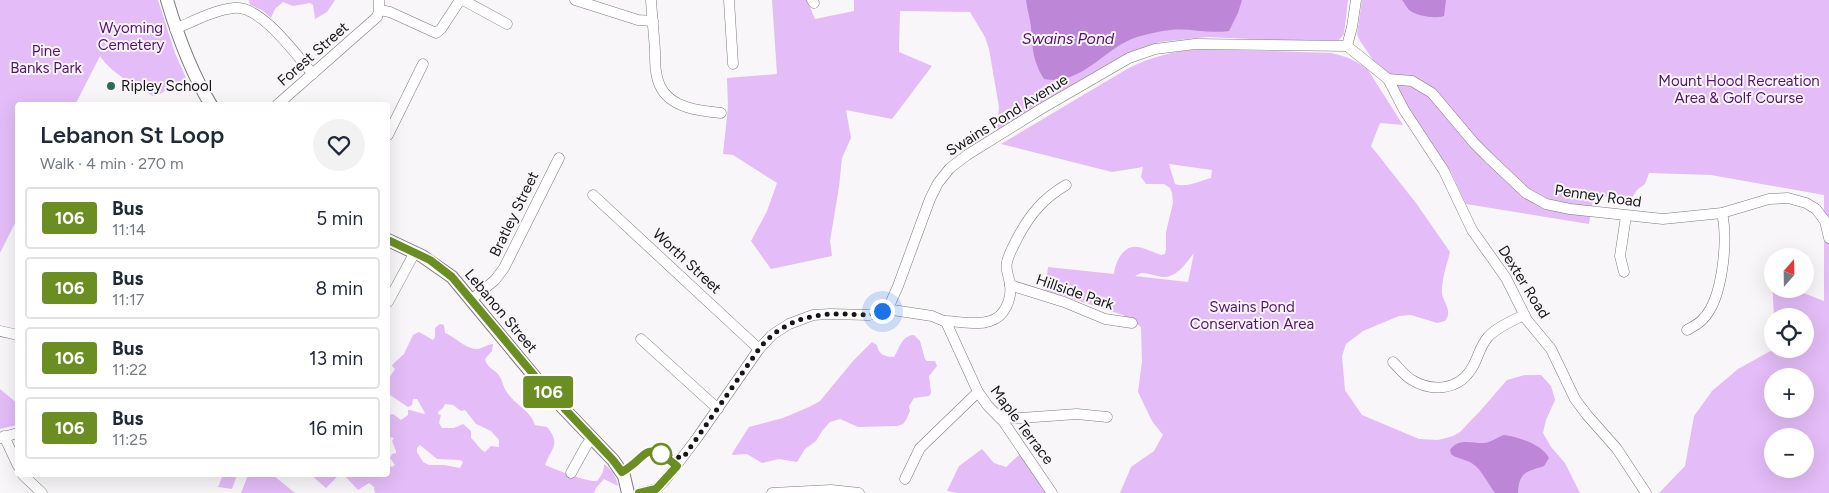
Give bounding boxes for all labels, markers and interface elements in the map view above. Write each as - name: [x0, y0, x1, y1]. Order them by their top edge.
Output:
- street label: Forest Street: [274, 18, 353, 90]
- park label: Wyoming Cemetery: [98, 19, 164, 54]
- water label: Swains Pond: [1022, 29, 1115, 48]
- park label: Pine Banks Park: [10, 42, 83, 77]
- street label: Swains Pond Avenue: [943, 70, 1071, 160]
- park label: Mount Hood Recreation Area & Golf Course: [1658, 72, 1820, 107]
- place label: Ripley School: [121, 77, 212, 95]
- marker: Ripley School: [105, 80, 117, 92]
- button: heart: [313, 119, 365, 171]
- text: Lebanon St Loop: [40, 120, 224, 149]
- text: Walk · 4 min · 270 m: [40, 154, 184, 173]
- street label: Bratley Street: [486, 168, 542, 259]
- street label: Penney Road: [1553, 181, 1643, 211]
- text: Bus: [112, 197, 143, 220]
- text: 106: [55, 207, 84, 229]
- text: 5 min: [316, 207, 363, 230]
- text: 11:14: [112, 220, 146, 239]
- street label: Worth Street: [649, 225, 725, 298]
- street label: Dexter Road: [1494, 242, 1554, 322]
- north arrow: [1764, 248, 1814, 298]
- map controls: [1764, 248, 1814, 478]
- street label: Lebanon Street: [461, 266, 541, 357]
- text: Bus: [112, 267, 143, 290]
- street label: Hillside Park: [1034, 270, 1117, 314]
- text: 106: [55, 277, 84, 299]
- text: 8 min: [315, 277, 363, 300]
- text: 11:17: [112, 290, 144, 309]
- park label: Swains Pond Conservation Area: [1190, 298, 1314, 333]
- your location: [870, 299, 895, 324]
- button: locate: [1764, 308, 1814, 358]
- text: Bus: [112, 337, 143, 360]
- text: 106: [55, 347, 84, 369]
- text: 13 min: [309, 347, 363, 370]
- text: 11:22: [112, 360, 147, 379]
- button: +: [1764, 368, 1814, 418]
- line badge: 106: [519, 376, 577, 408]
- text: 106: [533, 381, 563, 403]
- street label: Maple Terrace: [987, 382, 1057, 468]
- text: Bus: [112, 407, 143, 430]
- text: 106: [55, 417, 84, 439]
- text: 16 min: [309, 417, 363, 440]
- button: −: [1764, 428, 1814, 478]
- text: 11:25: [112, 430, 147, 449]
- unlabelled marker: [650, 443, 672, 465]

